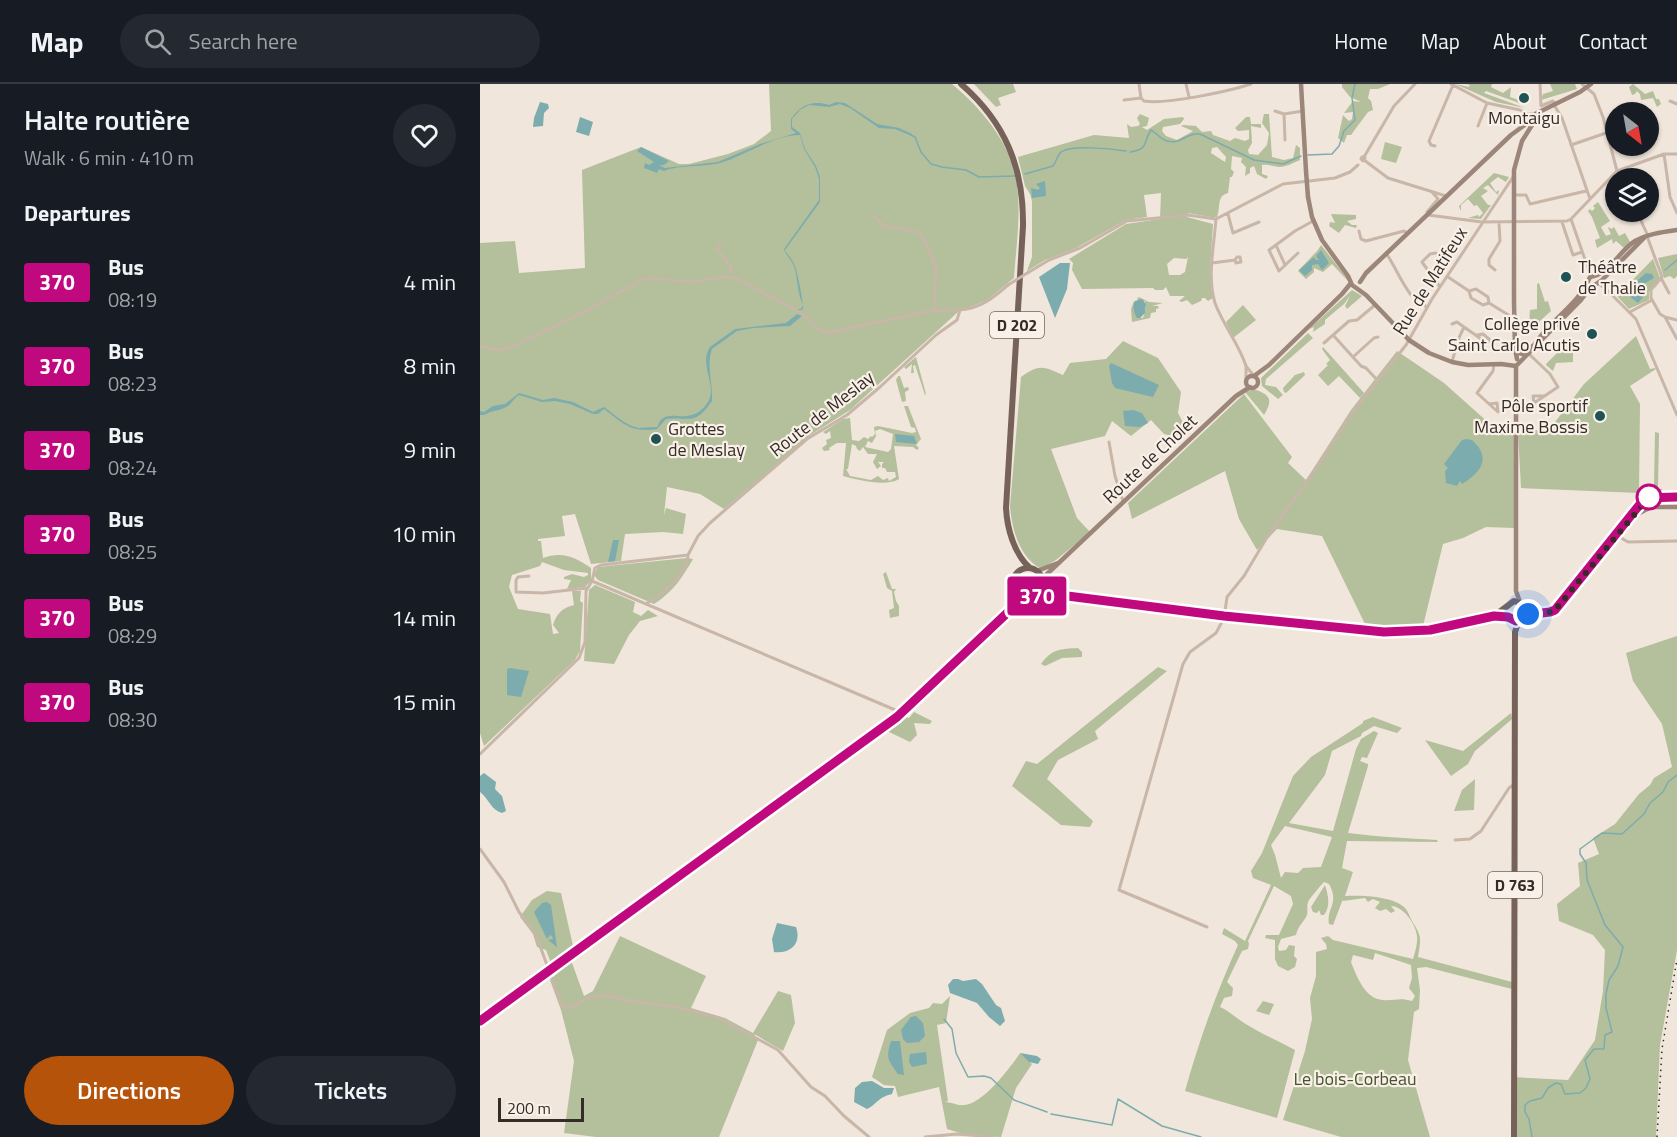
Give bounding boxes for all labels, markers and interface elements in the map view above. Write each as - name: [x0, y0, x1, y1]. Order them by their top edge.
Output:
- search box: [120, 14, 540, 68]
- text: Map: [30, 20, 84, 63]
- text: Search here: [189, 24, 298, 58]
- icon: search: [141, 25, 174, 58]
- text: Home: [1334, 25, 1388, 57]
- text: Map: [1421, 25, 1460, 57]
- text: About: [1493, 25, 1546, 57]
- text: Contact: [1579, 25, 1647, 57]
- marker: Montaigu: [1517, 91, 1531, 105]
- text: Halte routière: [24, 98, 190, 141]
- north arrow: [1605, 102, 1659, 156]
- map controls: [1605, 102, 1659, 222]
- button: heart: [393, 104, 456, 167]
- place label: Montaigu: [1488, 104, 1560, 131]
- text: Walk · 6 min · 410 m: [24, 142, 194, 173]
- button: layers: [1605, 168, 1659, 222]
- text: Departures: [24, 196, 131, 230]
- street label: Rue de Matifeux: [1385, 221, 1474, 340]
- text: Bus: [108, 250, 144, 284]
- place label: Théâtre de Thalie: [1578, 253, 1646, 301]
- text: 4 min: [404, 265, 456, 299]
- text: 370: [39, 266, 75, 298]
- marker: Théâtre de Thalie: [1559, 270, 1573, 284]
- text: 08:19: [108, 284, 157, 315]
- place label: Collège privé Saint Carlo Acutis: [1448, 310, 1580, 358]
- road number: D 202: [990, 312, 1044, 338]
- marker: Collège privé Saint Carlo Acutis: [1585, 327, 1599, 341]
- text: Bus: [108, 334, 144, 368]
- text: 8 min: [404, 349, 456, 383]
- text: 370: [39, 350, 75, 382]
- street label: Route de Meslay: [764, 364, 880, 463]
- text: 08:23: [108, 368, 157, 399]
- place label: Pôle sportif Maxime Bossis: [1474, 392, 1588, 440]
- street label: Route de Cholet: [1096, 407, 1203, 510]
- marker: Pôle sportif Maxime Bossis: [1593, 409, 1607, 423]
- place label: Grottes de Meslay: [668, 415, 745, 463]
- text: Bus: [108, 418, 144, 452]
- marker: Grottes de Meslay: [649, 432, 663, 446]
- text: 9 min: [404, 433, 456, 467]
- text: 370: [39, 434, 75, 466]
- text: 08:24: [108, 452, 157, 483]
- unlabelled marker: [1636, 484, 1662, 510]
- text: Bus: [108, 502, 144, 536]
- text: 10 min: [391, 517, 456, 551]
- text: 370: [39, 518, 75, 550]
- text: 08:25: [108, 536, 157, 567]
- line badge: 370: [1002, 576, 1072, 616]
- text: 370: [1019, 580, 1055, 612]
- text: Bus: [108, 586, 144, 620]
- your location: [1513, 599, 1543, 629]
- text: 14 min: [391, 601, 456, 635]
- text: 370: [39, 602, 75, 634]
- text: 08:29: [108, 620, 157, 651]
- text: Bus: [108, 670, 144, 704]
- text: 15 min: [391, 685, 456, 719]
- text: 370: [39, 686, 75, 718]
- text: 08:30: [108, 704, 157, 735]
- road number: D 763: [1488, 872, 1542, 898]
- button: Directions: [24, 1056, 234, 1125]
- button: Tickets: [246, 1056, 456, 1125]
- park label: Le bois-Corbeau: [1293, 1065, 1417, 1092]
- scale bar: [498, 1095, 584, 1122]
- text: 200 m: [507, 1096, 551, 1120]

